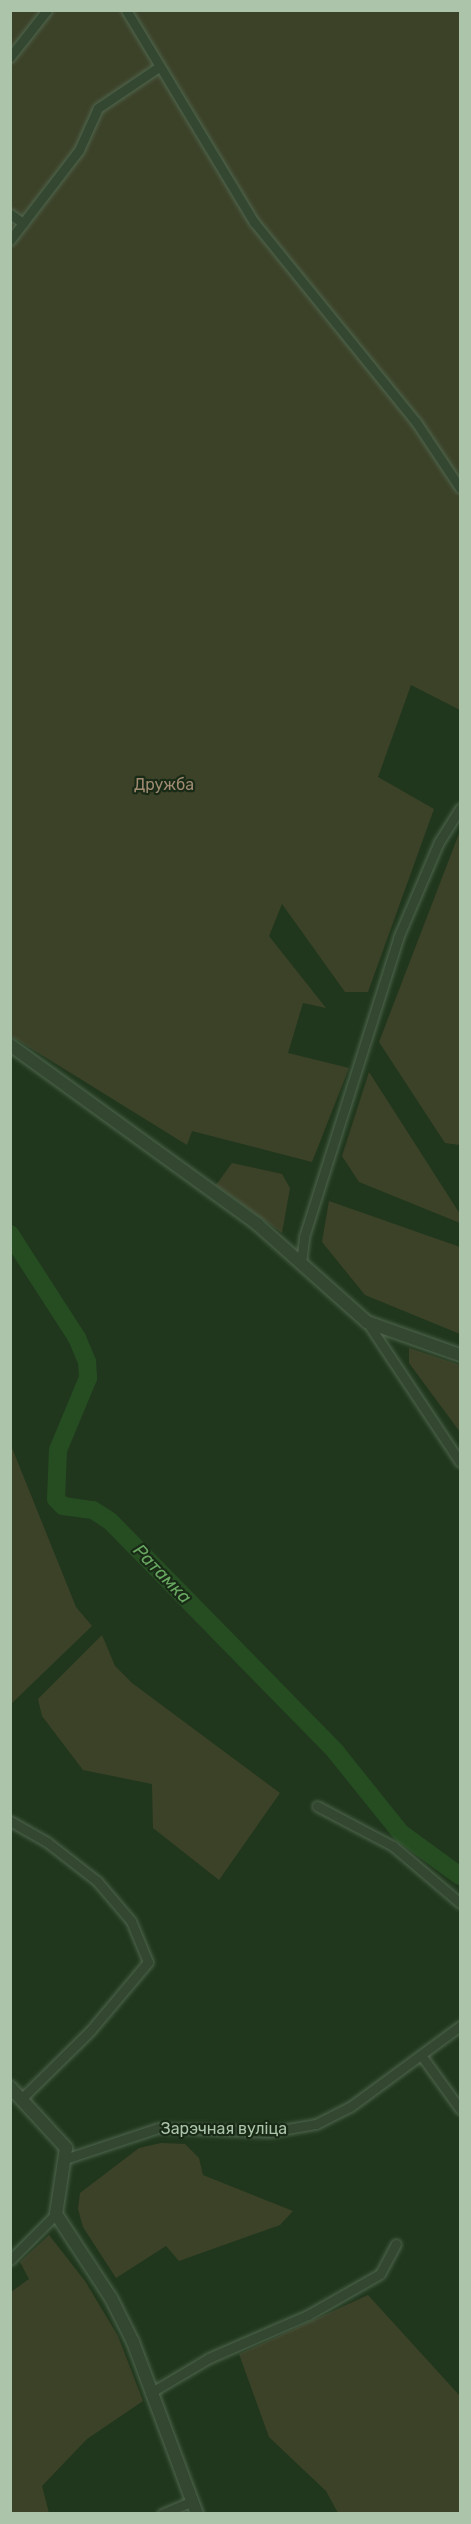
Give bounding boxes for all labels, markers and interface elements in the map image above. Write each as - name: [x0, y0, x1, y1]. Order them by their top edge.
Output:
- park label: Дружба: [134, 775, 194, 795]
- water label: Ратамка: [128, 1540, 196, 1608]
- street label: Зарэчная вуліца: [161, 2119, 287, 2139]

